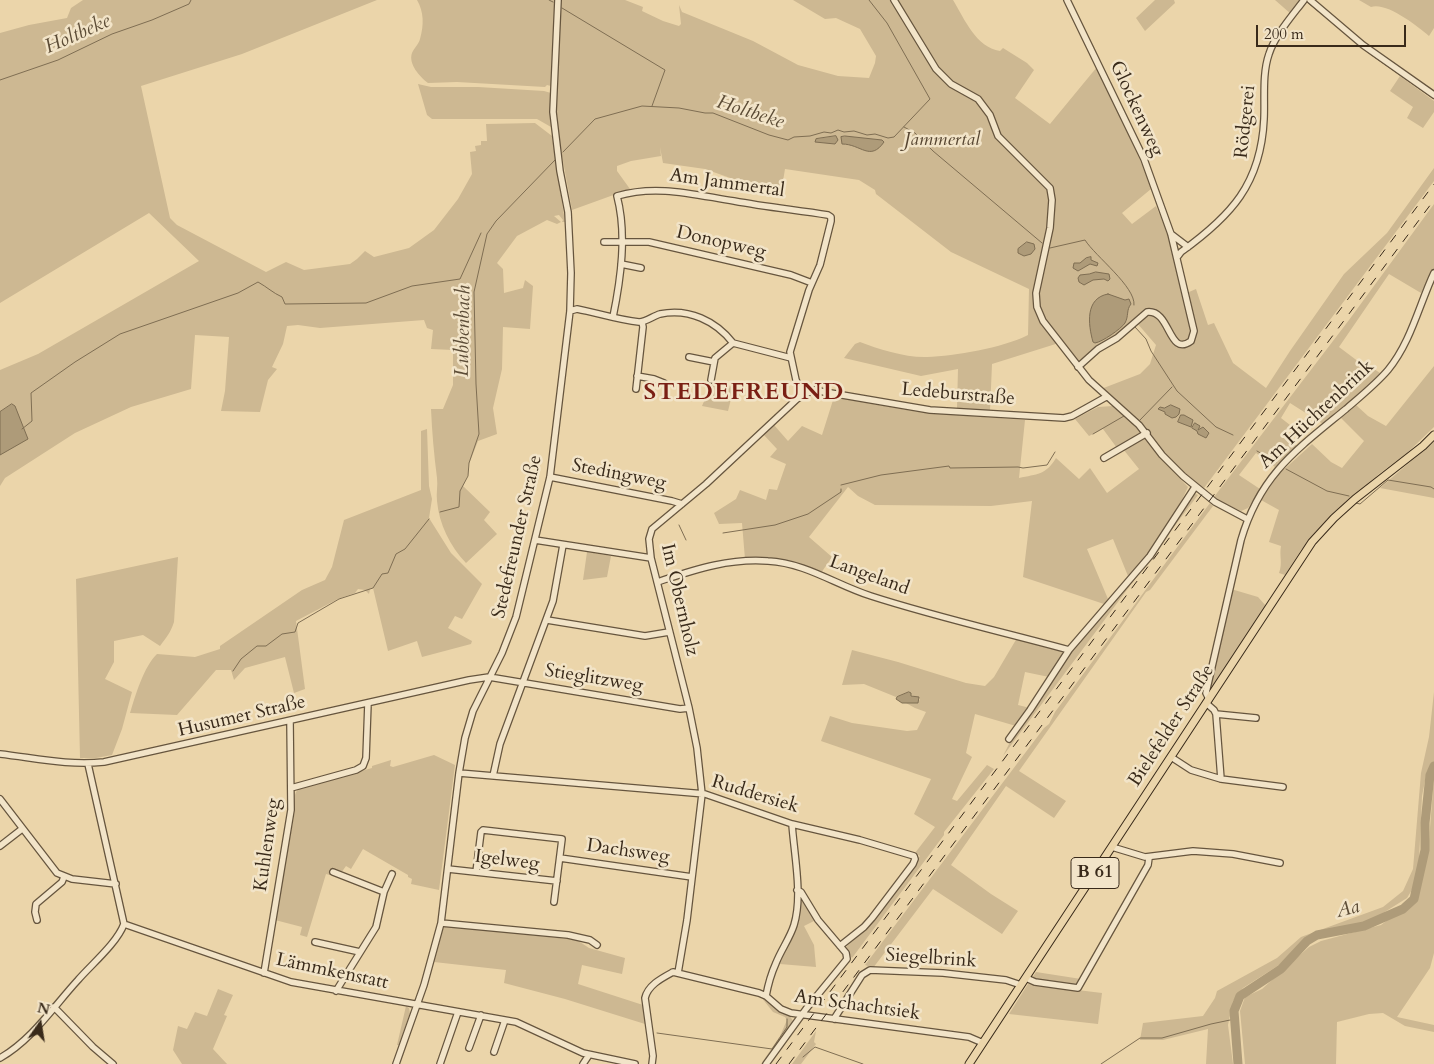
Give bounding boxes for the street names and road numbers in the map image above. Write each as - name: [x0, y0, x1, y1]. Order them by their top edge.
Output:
- street label: Glockenweg: [1104, 58, 1168, 160]
- street label: Rödgerei: [1231, 84, 1261, 160]
- street label: Am Jammertal: [668, 165, 786, 203]
- street label: Donopweg: [674, 222, 768, 264]
- street label: Am Hüchtenbrink: [1255, 356, 1379, 474]
- street label: Ledeburstraße: [900, 379, 1016, 411]
- street label: Stedefreunder Straße: [488, 453, 548, 621]
- street label: Stedingweg: [570, 455, 668, 495]
- street label: Im Obernholz: [655, 542, 703, 658]
- street label: Langeland: [826, 551, 912, 601]
- street label: Stieglitzweg: [543, 660, 645, 698]
- street label: Bielefelder Straße: [1124, 661, 1220, 791]
- street label: Husumer Straße: [176, 691, 308, 743]
- street label: Ruddersiek: [709, 771, 801, 819]
- street label: Kuhlenweg: [250, 797, 286, 893]
- street label: Dachsweg: [585, 835, 671, 869]
- street label: Igelweg: [473, 846, 541, 876]
- road number: B 61: [1071, 858, 1119, 888]
- street label: Siegelbrink: [885, 944, 977, 974]
- street label: Lämmkenstatt: [274, 949, 390, 995]
- street label: Am Schachtsiek: [792, 986, 922, 1026]

